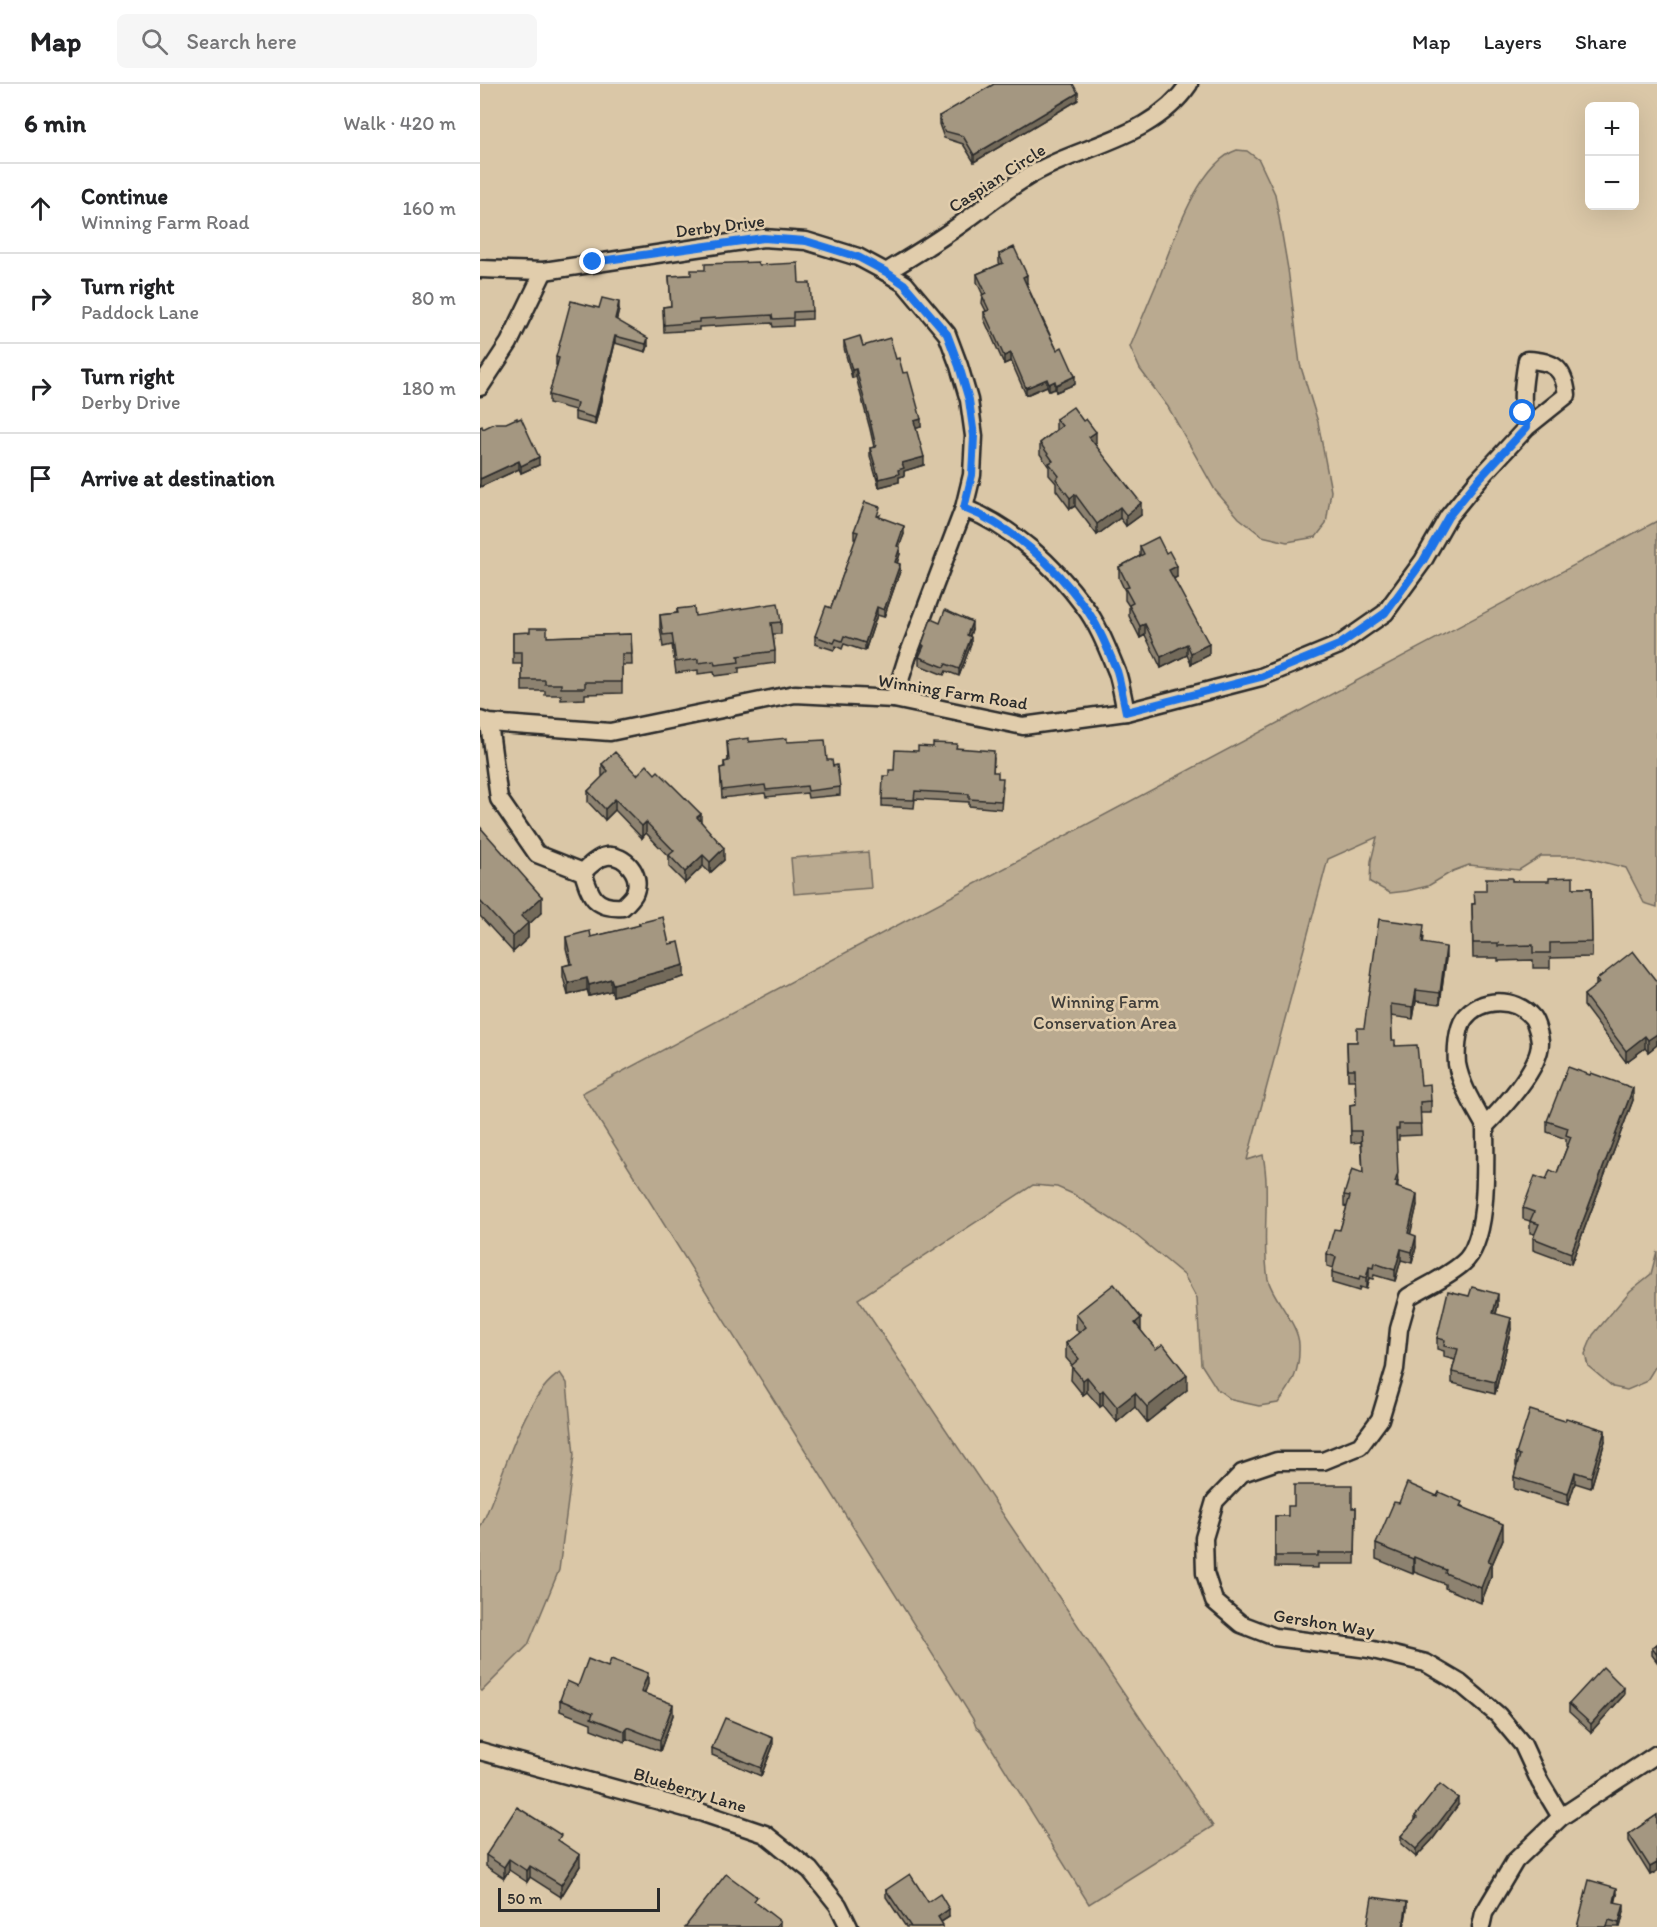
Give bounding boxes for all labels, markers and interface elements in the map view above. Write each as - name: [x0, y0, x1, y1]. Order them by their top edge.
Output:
- search box: [117, 14, 537, 68]
- text: Map: [30, 24, 81, 58]
- icon: search: [138, 25, 171, 58]
- text: Search here: [186, 28, 297, 55]
- text: Map: [1412, 29, 1451, 54]
- text: Layers: [1484, 29, 1542, 54]
- text: Share: [1575, 29, 1627, 54]
- map controls: [1585, 102, 1639, 210]
- button: +: [1585, 102, 1639, 156]
- text: 6 min: [24, 107, 86, 139]
- text: Walk · 420 m: [343, 111, 456, 135]
- street label: Caspian Circle: [944, 138, 1050, 218]
- button: −: [1585, 156, 1639, 210]
- text: Continue: [81, 183, 168, 210]
- icon: ahead: [24, 192, 57, 225]
- text: 160 m: [403, 196, 456, 220]
- text: Winning Farm Road: [81, 210, 249, 234]
- street label: Derby Drive: [674, 210, 766, 242]
- route end: [579, 248, 605, 274]
- text: Turn right: [81, 273, 175, 300]
- icon: right: [24, 282, 57, 315]
- text: 80 m: [411, 286, 456, 310]
- text: Paddock Lane: [81, 300, 199, 324]
- text: Turn right: [81, 363, 175, 390]
- icon: right: [24, 372, 57, 405]
- text: 180 m: [402, 376, 456, 400]
- text: Derby Drive: [81, 390, 181, 414]
- route start: [1509, 399, 1535, 425]
- icon: arrive: [24, 462, 57, 495]
- text: Arrive at destination: [81, 465, 275, 492]
- street label: Winning Farm Road: [876, 669, 1030, 715]
- park label: Winning Farm Conservation Area: [1033, 991, 1178, 1034]
- street label: Gershon Way: [1272, 1604, 1377, 1642]
- street label: Blueberry Lane: [631, 1762, 749, 1818]
- scale bar: [498, 1885, 660, 1912]
- text: 50 m: [507, 1889, 542, 1908]

